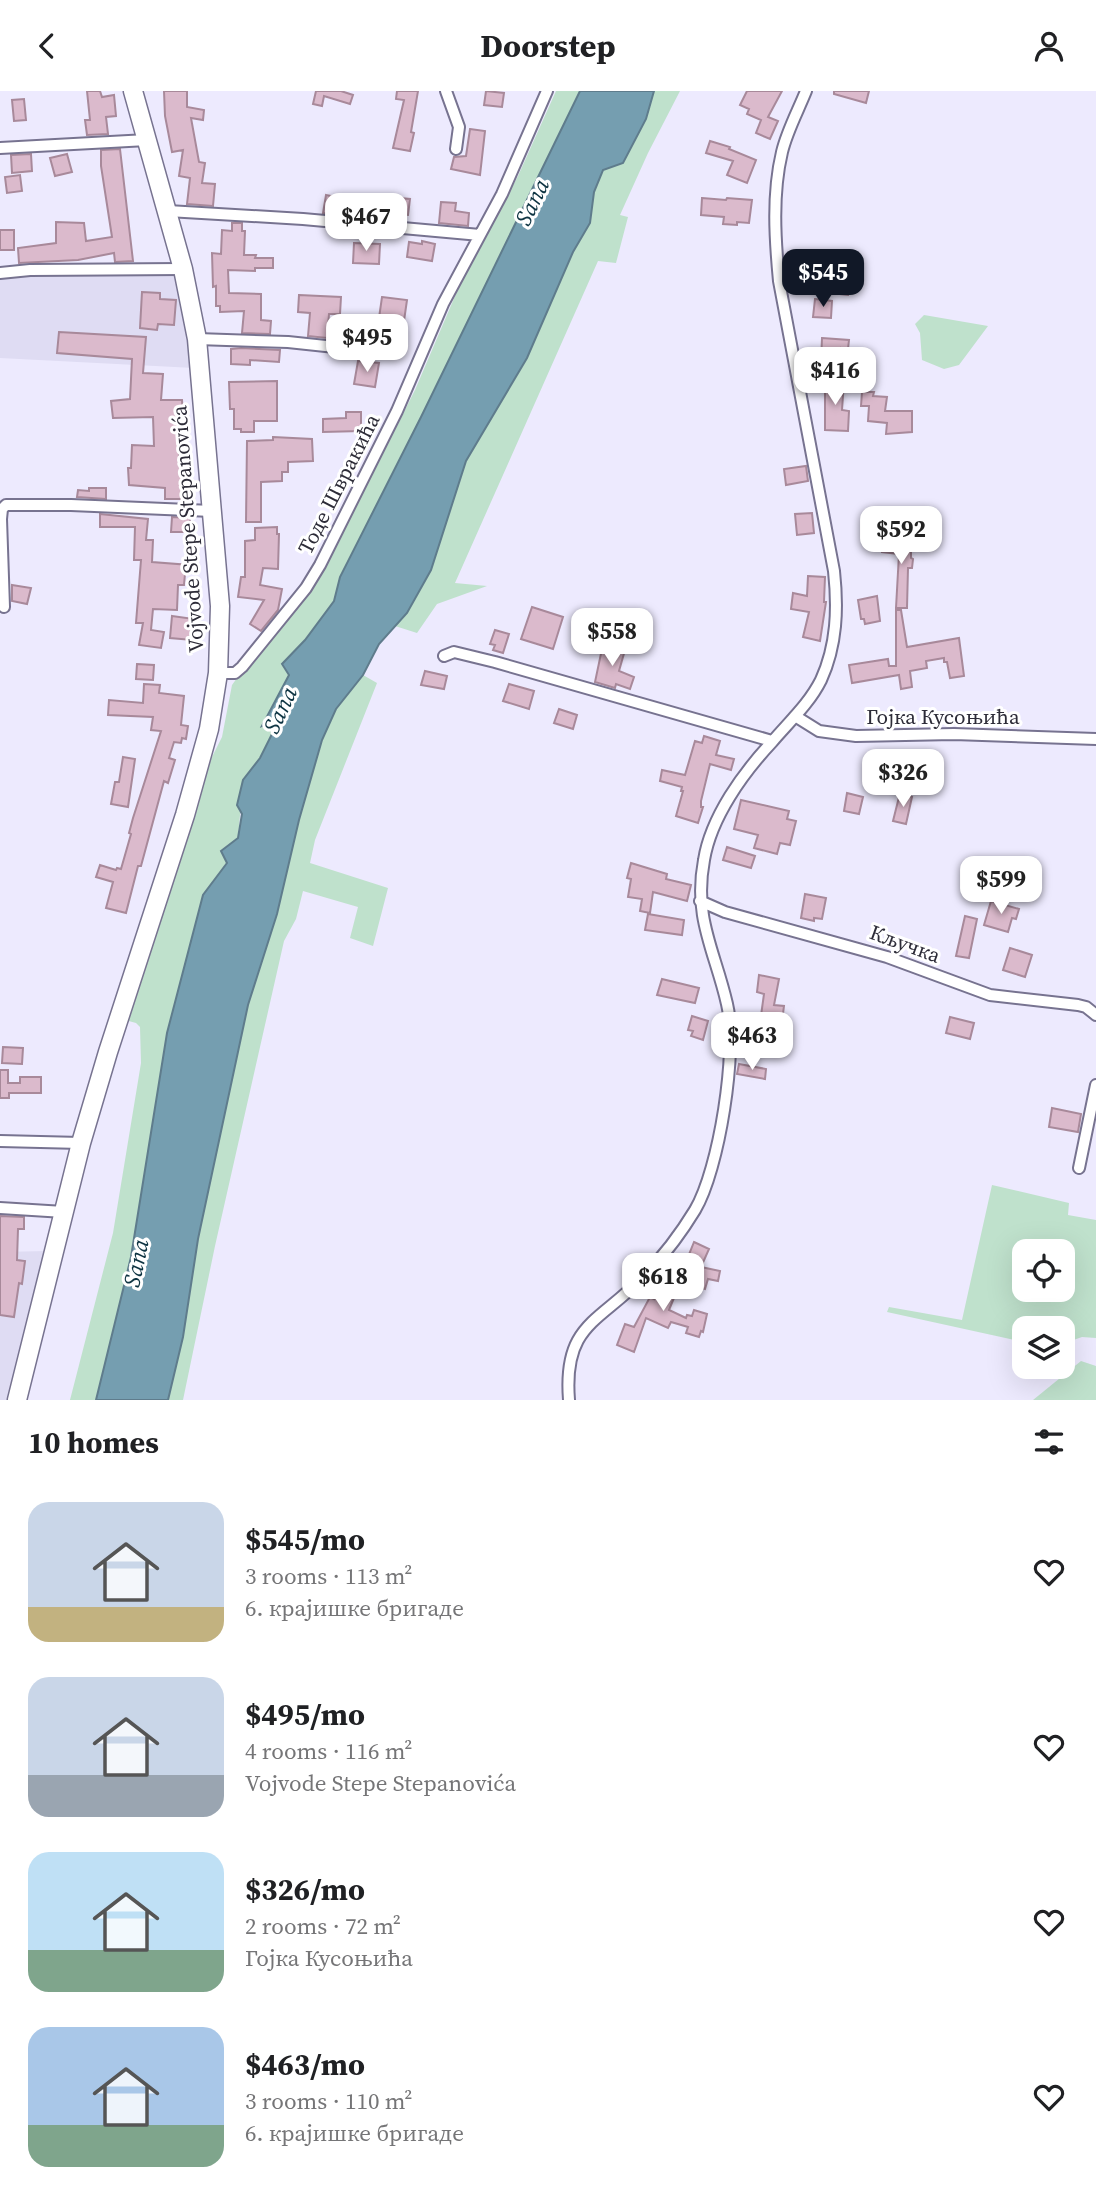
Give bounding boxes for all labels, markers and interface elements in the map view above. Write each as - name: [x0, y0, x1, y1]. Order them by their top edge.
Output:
- text: Doorstep: [480, 24, 616, 68]
- icon: back: [28, 27, 66, 65]
- icon: person: [1030, 27, 1068, 65]
- water label: Sana: [507, 173, 557, 231]
- pin: $467: [325, 193, 407, 253]
- text: $467: [341, 200, 391, 232]
- pin: $545: [782, 249, 864, 309]
- text: $545: [798, 256, 848, 288]
- pin: $495: [326, 315, 408, 374]
- text: $495: [342, 321, 392, 353]
- pin: $416: [794, 347, 876, 407]
- text: $416: [810, 354, 860, 386]
- street label: Vojvode Stepe Stepanovića: [164, 404, 211, 654]
- street label: Тоде Швракића: [291, 408, 387, 559]
- pin: $592: [860, 507, 942, 566]
- text: $592: [876, 513, 926, 545]
- pin: $558: [571, 609, 653, 668]
- text: $558: [587, 615, 637, 647]
- water label: Sana: [255, 681, 305, 739]
- street label: Гојка Кусоњића: [866, 702, 1020, 731]
- pin: $326: [862, 749, 944, 809]
- text: $326: [878, 756, 928, 788]
- pin: $599: [960, 857, 1042, 916]
- text: $599: [976, 863, 1026, 895]
- street label: Кључка: [866, 917, 945, 970]
- pin: $463: [711, 1013, 793, 1072]
- text: $463: [727, 1019, 777, 1051]
- water label: Sana: [115, 1236, 157, 1290]
- map controls: [1012, 1239, 1075, 1379]
- button: locate: [1012, 1239, 1075, 1302]
- pin: $618: [622, 1253, 704, 1313]
- text: $618: [638, 1260, 688, 1292]
- button: layers: [1012, 1316, 1075, 1379]
- text: 10 homes: [28, 1422, 159, 1463]
- icon: filters: [1030, 1423, 1068, 1461]
- text: $545/mo: [245, 1519, 365, 1560]
- icon: home: [84, 1530, 168, 1614]
- icon: heart: [1030, 1553, 1068, 1591]
- text: 3 rooms · 113 m²: [245, 1560, 412, 1592]
- text: 6. крајишке бригаде: [245, 1592, 464, 1624]
- text: $495/mo: [245, 1694, 365, 1735]
- icon: home: [84, 1705, 168, 1789]
- icon: heart: [1030, 1728, 1068, 1766]
- text: 4 rooms · 116 m²: [245, 1735, 412, 1767]
- text: Vojvode Stepe Stepanovića: [245, 1767, 516, 1799]
- text: $326/mo: [245, 1869, 365, 1910]
- icon: home: [84, 1880, 168, 1964]
- icon: heart: [1030, 1903, 1068, 1941]
- text: 2 rooms · 72 m²: [245, 1910, 401, 1942]
- text: Гојка Кусоњића: [245, 1942, 413, 1974]
- text: $463/mo: [245, 2044, 365, 2085]
- icon: home: [84, 2055, 168, 2139]
- icon: heart: [1030, 2078, 1068, 2116]
- text: 3 rooms · 110 m²: [245, 2085, 412, 2117]
- text: 6. крајишке бригаде: [245, 2117, 464, 2149]

